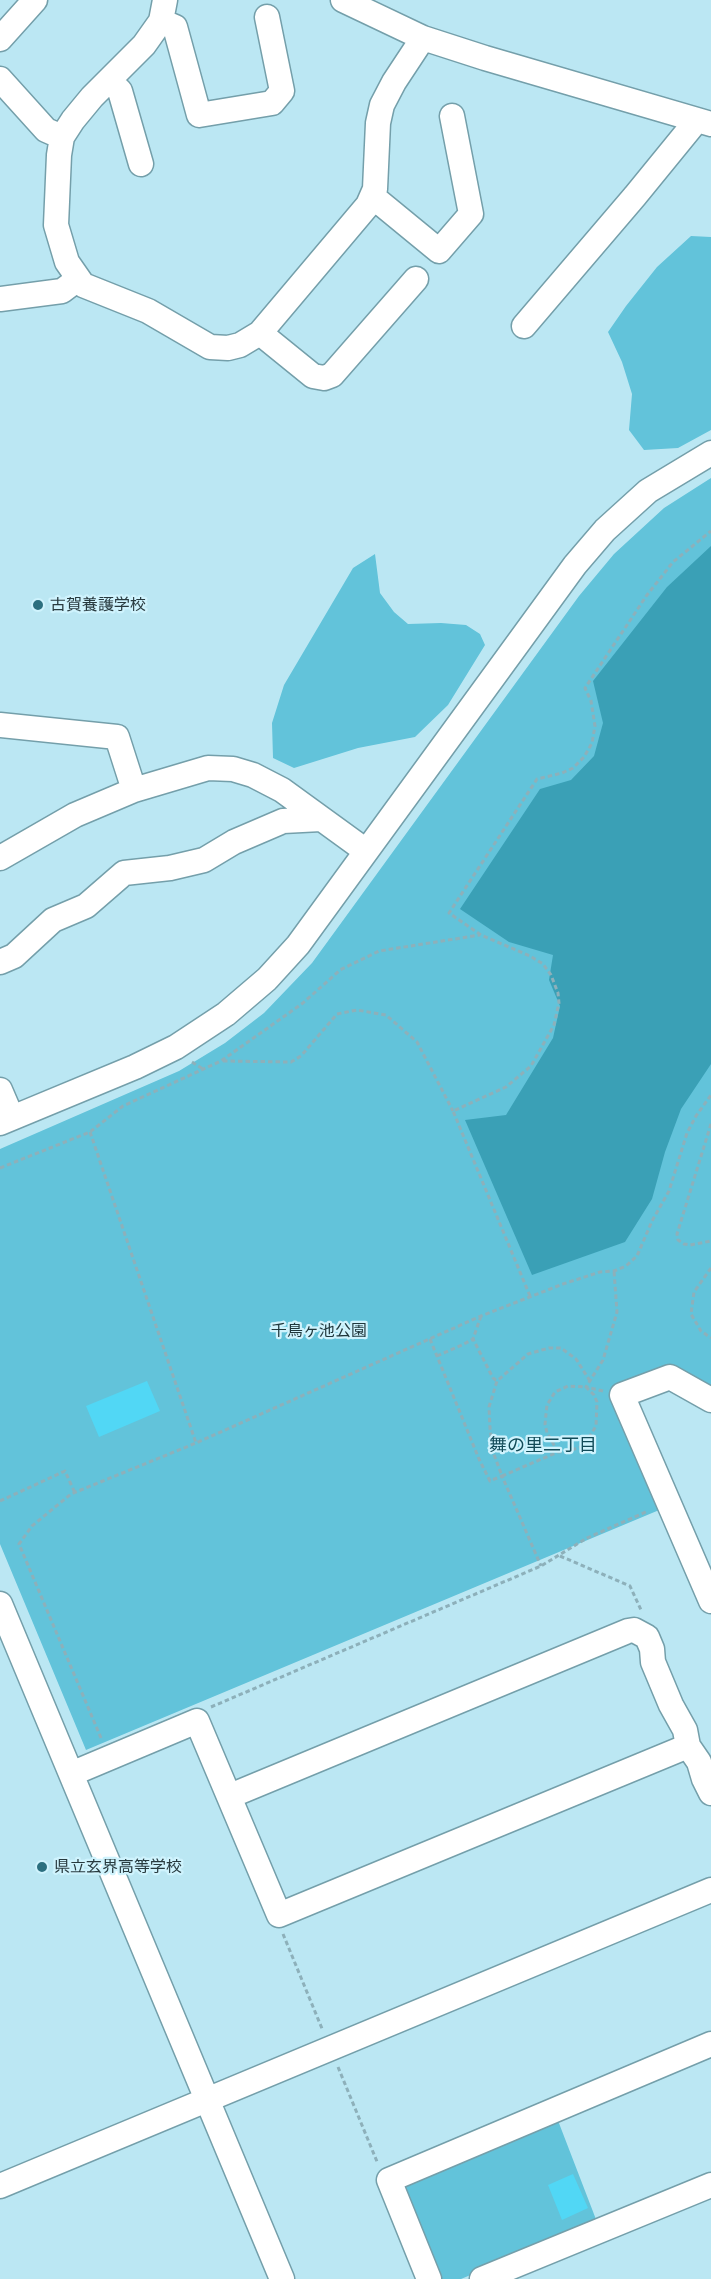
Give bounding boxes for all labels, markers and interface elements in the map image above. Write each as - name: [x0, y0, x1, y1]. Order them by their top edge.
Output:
- place label: 古賀養護学校: [50, 595, 146, 615]
- marker: 古賀養護学校: [31, 598, 45, 612]
- park label: 千鳥ヶ池公園: [271, 1321, 367, 1341]
- district label: 舞の里二丁目: [489, 1435, 597, 1457]
- place label: 県立玄界高等学校: [54, 1857, 182, 1877]
- marker: 県立玄界高等学校: [35, 1860, 49, 1874]

